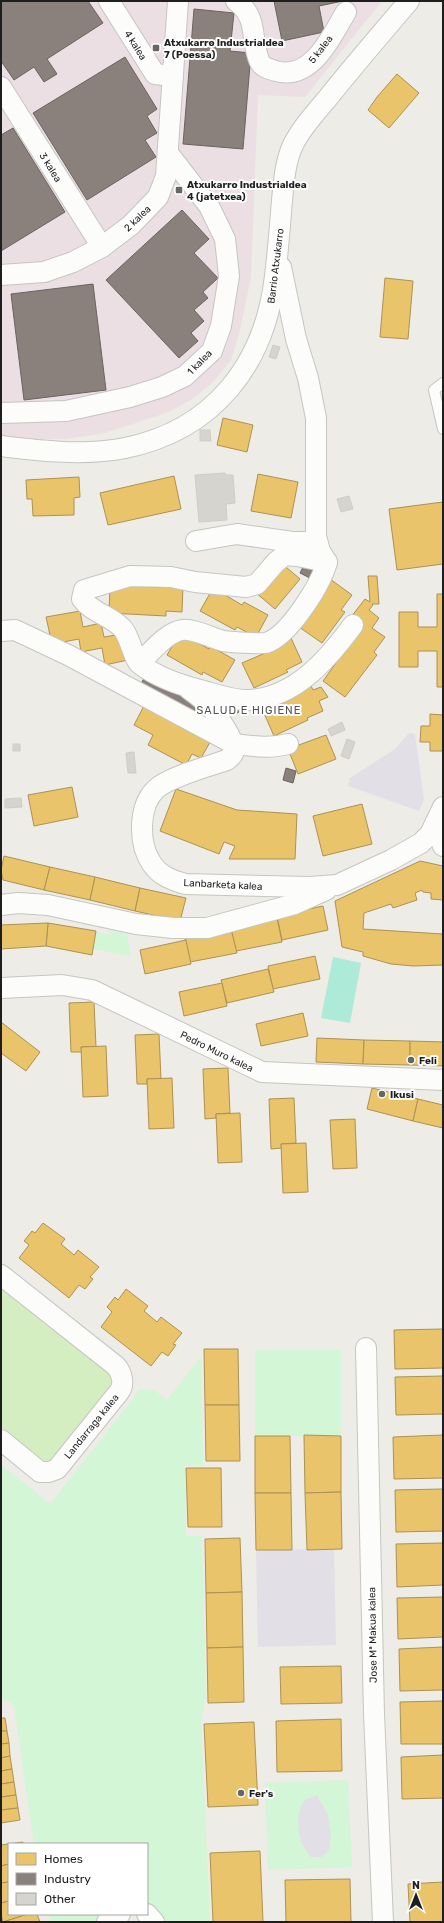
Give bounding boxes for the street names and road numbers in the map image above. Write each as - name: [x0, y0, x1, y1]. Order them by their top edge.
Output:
- street label: 4 kalea: [121, 28, 149, 63]
- street label: 5 kalea: [306, 33, 336, 66]
- street label: 3 kalea: [36, 151, 64, 185]
- street label: 2 kalea: [122, 203, 154, 234]
- street label: Barrio Atxukarro: [265, 228, 287, 304]
- street label: 1 kalea: [185, 347, 215, 378]
- street label: Lanbarketa kalea: [183, 877, 263, 893]
- street label: Pedro Muro kalea: [178, 1029, 255, 1075]
- street label: Landarraga kalea: [62, 1392, 122, 1461]
- street label: Jose Mª Makua kalea: [366, 1587, 380, 1683]

